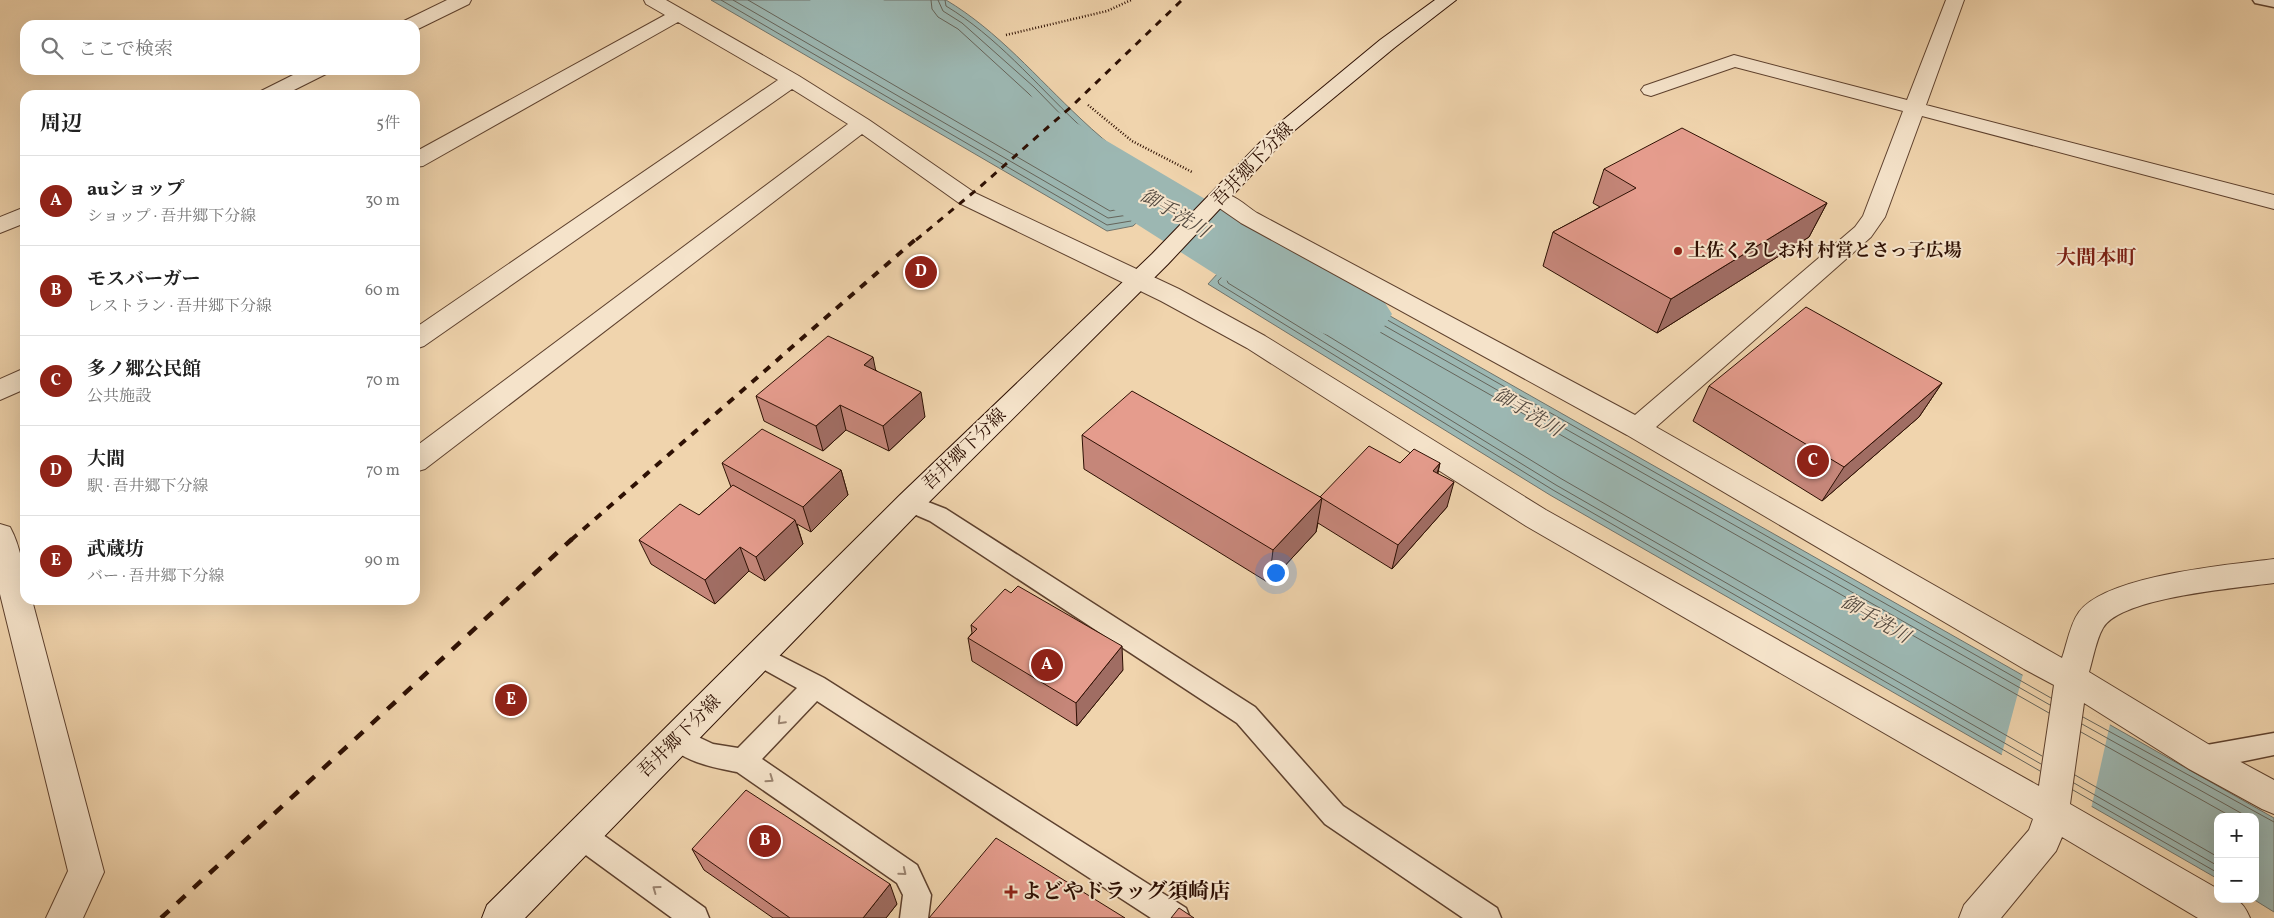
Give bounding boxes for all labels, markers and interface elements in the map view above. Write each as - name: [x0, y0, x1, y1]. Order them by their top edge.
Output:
- search box: [20, 20, 420, 75]
- icon: search: [38, 34, 66, 62]
- text: ここで検索: [78, 37, 173, 63]
- text: 周辺: [40, 110, 82, 139]
- text: 5件: [376, 113, 400, 135]
- street label: 吾井郷下分線: [1206, 117, 1300, 213]
- text: auショップ: [87, 177, 185, 203]
- water label: 御手洗川: [1135, 183, 1215, 246]
- text: A: [50, 190, 62, 212]
- text: 30 m: [365, 190, 400, 212]
- text: ショップ · 吾井郷下分線: [87, 206, 256, 228]
- place label: 土佐くろしお村 村営とさっ子広場: [1688, 239, 1962, 264]
- marker: 土佐くろしお村 村営とさっ子広場: [1672, 245, 1684, 257]
- district label: 大間本町: [2056, 245, 2137, 273]
- pin: D: [905, 253, 937, 291]
- text: モスバーガー: [87, 267, 201, 293]
- text: B: [51, 280, 61, 302]
- text: 60 m: [365, 280, 400, 302]
- text: レストラン · 吾井郷下分線: [87, 296, 272, 318]
- text: 多ノ郷公民館: [87, 357, 201, 383]
- text: C: [51, 370, 61, 392]
- text: 70 m: [366, 370, 400, 392]
- water label: 御手洗川: [1488, 382, 1568, 445]
- text: 公共施設: [87, 386, 151, 408]
- street label: 吾井郷下分線: [917, 403, 1013, 497]
- pin: C: [1797, 442, 1829, 480]
- text: 大間: [87, 447, 125, 473]
- text: D: [50, 460, 62, 482]
- text: 70 m: [366, 460, 400, 482]
- text: 駅 · 吾井郷下分線: [87, 476, 209, 498]
- text: 武蔵坊: [87, 537, 144, 563]
- text: E: [51, 550, 61, 572]
- text: 90 m: [364, 550, 400, 572]
- your location: [1263, 560, 1289, 586]
- text: バー · 吾井郷下分線: [87, 566, 225, 588]
- water label: 御手洗川: [1836, 590, 1916, 651]
- pin: A: [1031, 646, 1063, 684]
- pin: E: [495, 681, 527, 719]
- street label: 吾井郷下分線: [633, 690, 727, 784]
- one-way arrow: [778, 715, 787, 724]
- one-way arrow: [764, 773, 774, 782]
- map controls: [2214, 813, 2259, 903]
- button: +: [2214, 813, 2259, 858]
- pin: B: [749, 822, 781, 860]
- button: −: [2214, 858, 2259, 903]
- one-way arrow: [897, 867, 906, 876]
- place label: よどやドラッグ須崎店: [1021, 878, 1230, 907]
- one-way arrow: [652, 886, 661, 895]
- marker: よどやドラッグ須崎店: [1005, 886, 1017, 898]

